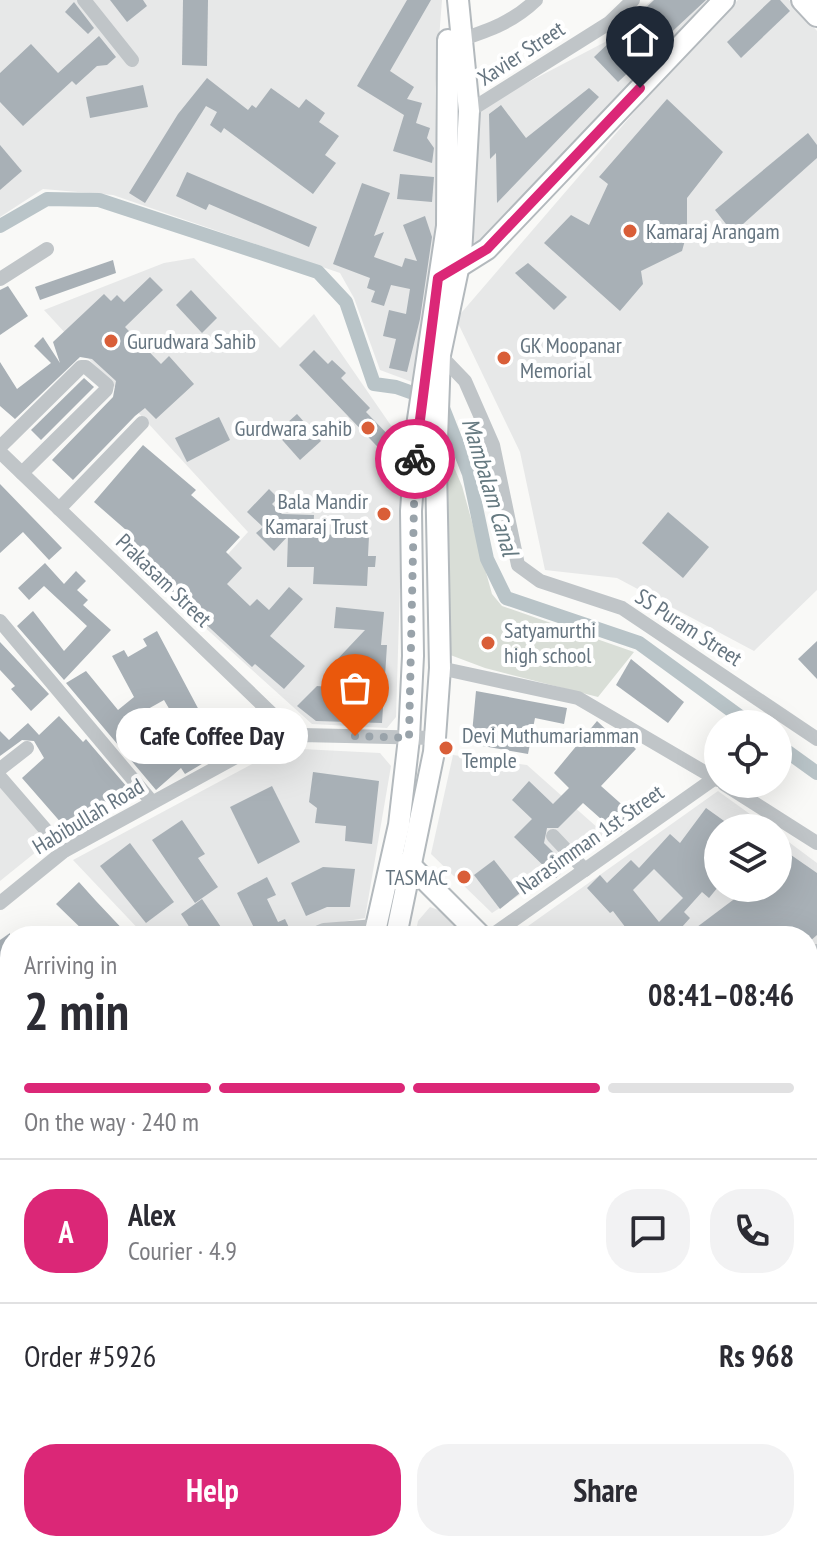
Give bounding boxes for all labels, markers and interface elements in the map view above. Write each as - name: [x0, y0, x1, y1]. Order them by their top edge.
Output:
- pin: [606, 6, 674, 88]
- street label: Xavier Street: [472, 15, 570, 91]
- icon: home: [618, 18, 662, 62]
- place label: Kamaraj Arangam: [646, 217, 779, 245]
- marker: Kamaraj Arangam: [621, 222, 639, 240]
- place label: Gurudwara Sahib: [127, 327, 256, 355]
- place label: GK Moopanar Memorial: [520, 331, 622, 384]
- marker: Gurudwara Sahib: [102, 332, 120, 350]
- marker: GK Moopanar Memorial: [495, 349, 513, 367]
- place label: Gurdwara sahib: [235, 414, 352, 442]
- water label: Mambalam Canal: [455, 414, 527, 562]
- marker: Gurdwara sahib: [359, 419, 377, 437]
- courier: [375, 419, 455, 499]
- icon: bike: [393, 437, 437, 481]
- place label: Bala Mandir Kamaraj Trust: [265, 487, 368, 540]
- marker: Bala Mandir Kamaraj Trust: [375, 505, 393, 523]
- street label: Prakasam Street: [110, 527, 218, 633]
- street label: SS Puram Street: [630, 582, 748, 672]
- place label: Satyamurthi high school: [504, 616, 596, 669]
- marker: Satyamurthi high school: [479, 634, 497, 652]
- pin: [321, 654, 389, 736]
- icon: bag: [333, 666, 377, 710]
- callout: Cafe Coffee Day: [115, 708, 307, 764]
- map controls: [704, 710, 792, 902]
- button: locate: [704, 710, 792, 798]
- text: Cafe Coffee Day: [140, 719, 284, 752]
- place label: Devi Muthumariamman Temple: [462, 721, 639, 774]
- marker: Devi Muthumariamman Temple: [437, 739, 455, 757]
- street label: Habibullah Road: [27, 772, 149, 860]
- street label: Narasimman 1st Street: [511, 778, 669, 900]
- button: layers: [704, 814, 792, 902]
- place label: TASMAC: [386, 863, 448, 891]
- marker: TASMAC: [455, 868, 473, 886]
- text: Arriving in: [24, 948, 117, 981]
- text: 08:41–08:46: [648, 975, 794, 1014]
- text: 2 min: [24, 977, 129, 1044]
- text: On the way · 240 m: [24, 1105, 199, 1138]
- button: chat: [606, 1189, 690, 1273]
- button: phone: [710, 1189, 794, 1273]
- text: Alex: [128, 1195, 176, 1234]
- text: A: [58, 1212, 74, 1251]
- text: Courier · 4.9: [128, 1234, 237, 1267]
- text: Order #5926: [24, 1336, 156, 1375]
- text: Rs 968: [719, 1336, 794, 1375]
- button: Help: [24, 1444, 401, 1536]
- button: Share: [417, 1444, 794, 1536]

